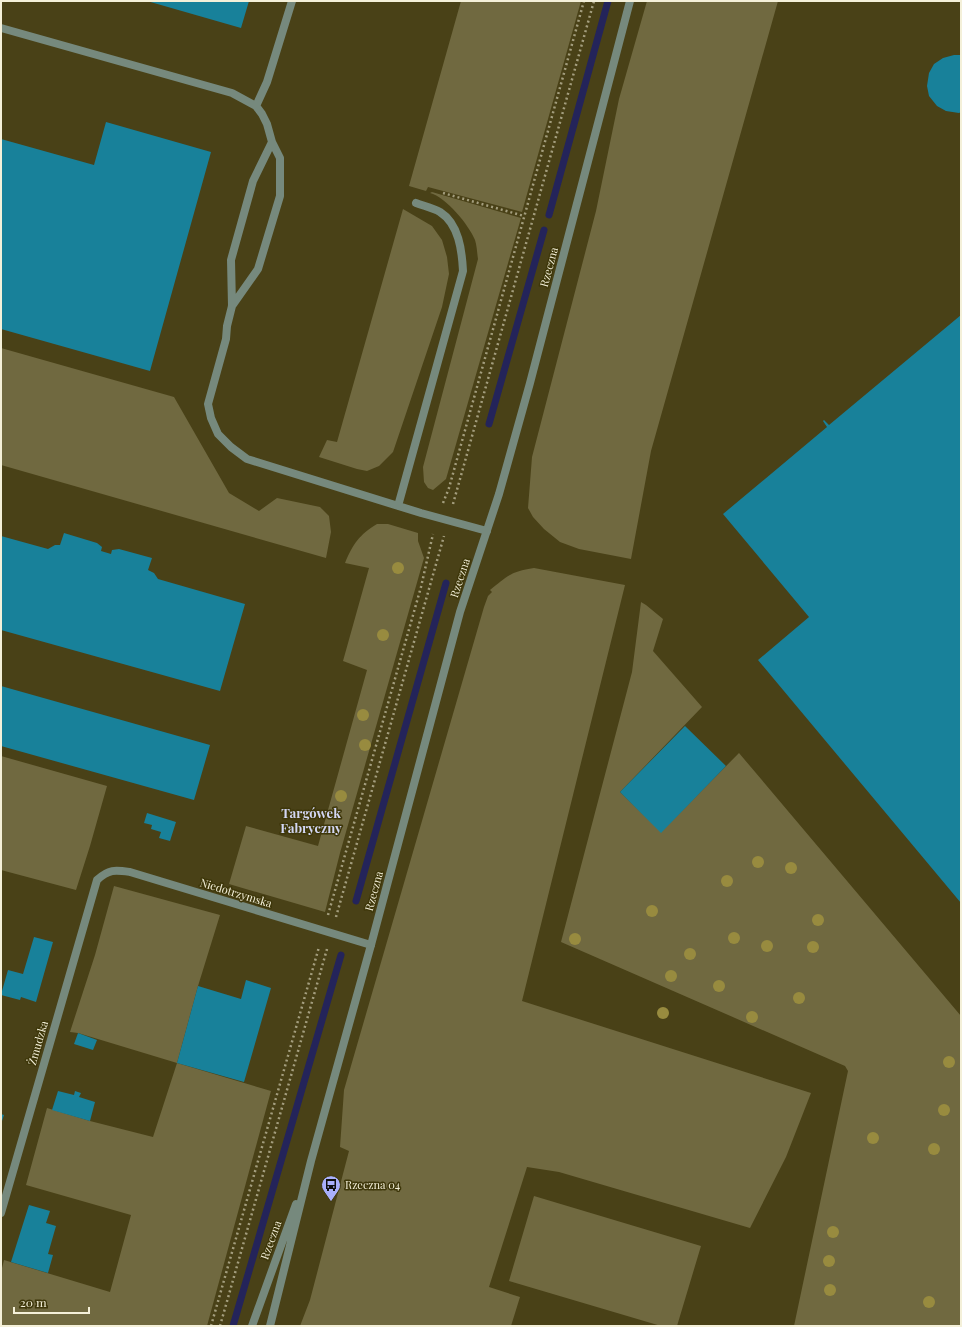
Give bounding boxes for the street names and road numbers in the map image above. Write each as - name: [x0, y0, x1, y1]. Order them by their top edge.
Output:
- street label: Rzeczna: [536, 245, 561, 288]
- street label: Rzeczna: [446, 556, 473, 599]
- street label: Rzeczna: [361, 869, 386, 912]
- street label: Niedotrzymska: [198, 874, 274, 911]
- street label: Żmudzka: [24, 1018, 51, 1067]
- street label: Rzeczna: [257, 1218, 285, 1261]

